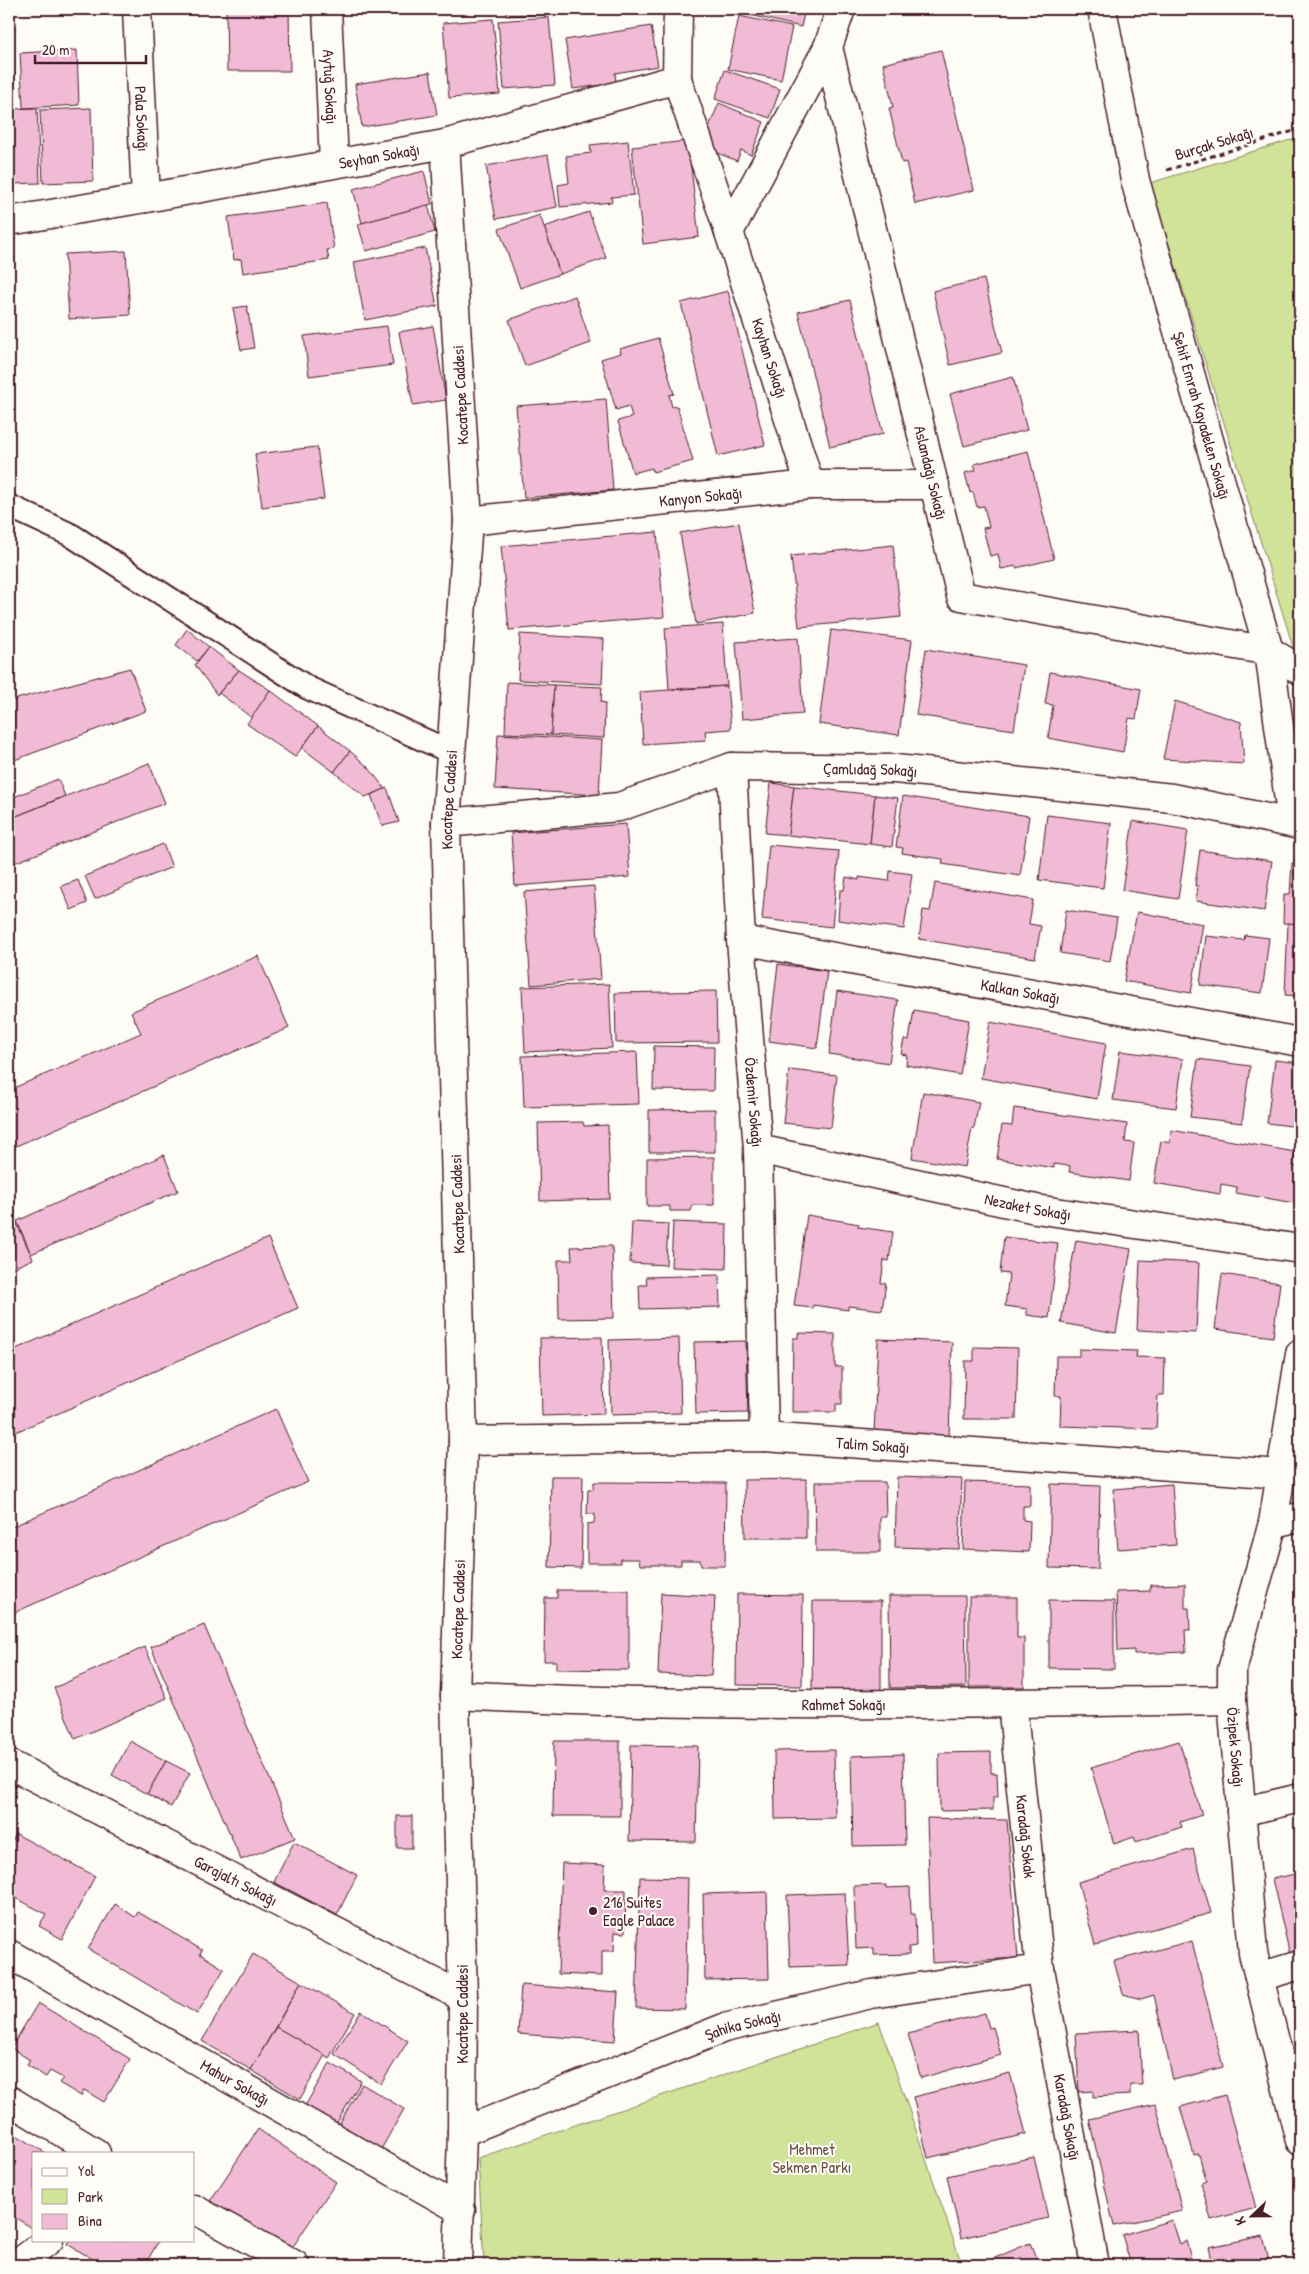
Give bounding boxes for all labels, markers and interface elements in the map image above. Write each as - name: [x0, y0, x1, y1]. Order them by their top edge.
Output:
- scale bar: [35, 32, 146, 64]
- text: 20 m: [42, 39, 69, 60]
- street label: Aytuğ Sokağı: [318, 49, 343, 125]
- street label: Pala Sokağı: [130, 86, 155, 152]
- street label: Burçak Sokağı: [1172, 121, 1256, 165]
- street label: Seyhan Sokağı: [337, 138, 422, 174]
- street label: Kayhan Sokağı: [747, 315, 793, 401]
- street label: Şehit Emrah Kayadelen Sokağı: [1168, 329, 1236, 502]
- street label: Kocatepe Caddesi: [446, 345, 474, 445]
- street label: Aslandağı Sokağı: [909, 423, 953, 522]
- street label: Kanyon Sokağı: [658, 481, 743, 512]
- street label: Kocatepe Caddesi: [435, 749, 462, 850]
- street label: Çamlıdağ Sokağı: [823, 757, 919, 782]
- street label: Kalkan Sokağı: [979, 973, 1062, 1009]
- street label: Özdemir Sokağı: [740, 1056, 769, 1148]
- street label: Kocatepe Caddesi: [444, 1154, 470, 1254]
- street label: Nezaket Sokağı: [983, 1187, 1073, 1225]
- street label: Talim Sokağı: [835, 1431, 910, 1458]
- street label: Kocatepe Caddesi: [445, 1559, 470, 1659]
- street label: Rahmet Sokağı: [802, 1693, 886, 1715]
- street label: Özipek Sokağı: [1222, 1706, 1250, 1788]
- street label: Karadağ Sokak: [1011, 1793, 1041, 1879]
- street label: Garajaltı Sokağı: [190, 1850, 281, 1911]
- place label: 216 Suites Eagle Palace: [603, 1891, 675, 1931]
- marker: 216 Suites Eagle Palace: [587, 1905, 599, 1917]
- street label: Kocatepe Caddesi: [451, 1964, 473, 2064]
- street label: Şahika Sokağı: [701, 2004, 783, 2046]
- street label: Mahur Sokağı: [197, 2054, 274, 2110]
- street label: Karadağ Sokağı: [1049, 2072, 1086, 2162]
- park label: Mehmet Sekmen Parkı: [773, 2138, 851, 2178]
- legend: [32, 2152, 195, 2242]
- text: Yol: [78, 2160, 95, 2181]
- text: Park: [78, 2186, 103, 2207]
- north arrow: [1226, 2192, 1276, 2242]
- text: Bina: [78, 2210, 102, 2231]
- text: K: [1229, 2213, 1250, 2228]

